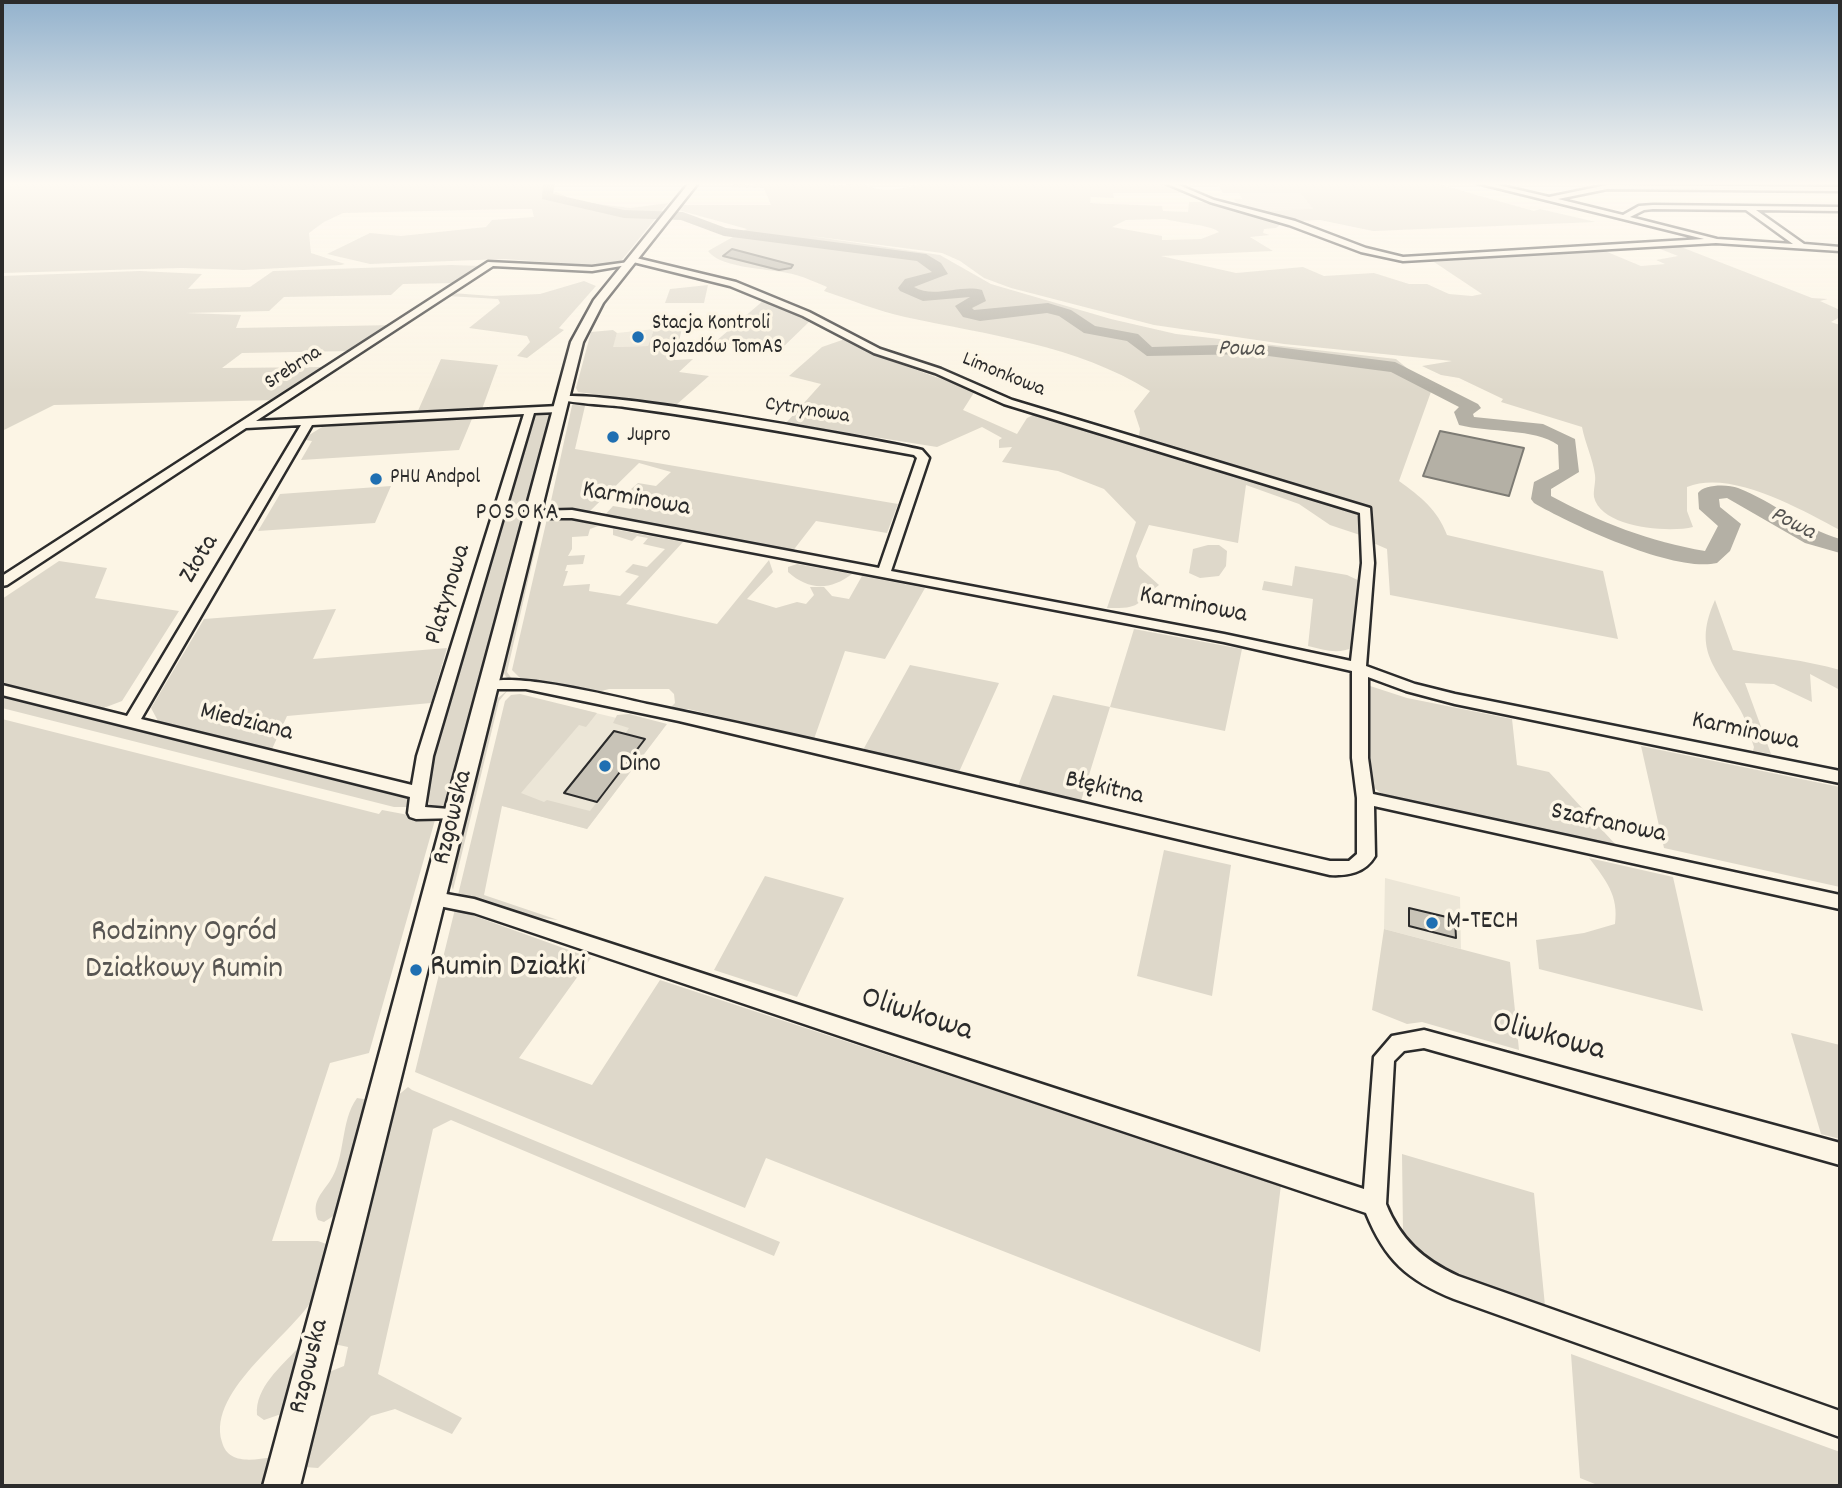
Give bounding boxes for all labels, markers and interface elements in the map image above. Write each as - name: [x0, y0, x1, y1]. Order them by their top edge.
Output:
- place label: Stacja Kontroli Pojazdów TomAS: [652, 312, 783, 362]
- marker: Stacja Kontroli Pojazdów TomAS: [630, 329, 646, 345]
- water label: Powa: [1217, 336, 1265, 366]
- street label: Srebrna: [261, 341, 327, 397]
- street label: Limonkowa: [958, 348, 1048, 404]
- street label: Cytrynowa: [763, 393, 851, 431]
- place label: Jupro: [627, 424, 671, 450]
- marker: Jupro: [605, 429, 621, 445]
- place label: PHU Andpol: [390, 466, 480, 492]
- marker: PHU Andpol: [368, 471, 384, 487]
- street label: Karminowa: [580, 476, 692, 526]
- district label: POSOKA: [476, 501, 560, 529]
- water label: Powa: [1765, 502, 1819, 548]
- street label: Złota: [174, 530, 228, 590]
- street label: Platynowa: [420, 541, 480, 649]
- street label: Karminowa: [1137, 581, 1249, 633]
- street label: Miedziana: [196, 697, 296, 751]
- street label: Karminowa: [1688, 706, 1802, 760]
- place label: Dino: [619, 750, 661, 782]
- marker: Dino: [597, 758, 613, 774]
- street label: Błękitna: [1062, 766, 1146, 814]
- street label: Rzgowska: [428, 768, 482, 868]
- street label: Szafranowa: [1548, 798, 1668, 852]
- place label: M-TECH: [1446, 907, 1518, 939]
- marker: M-TECH: [1424, 915, 1440, 931]
- park label: Rodzinny Ogród Działkowy Rumin: [85, 916, 283, 991]
- place label: Rumin Działki: [430, 951, 586, 989]
- marker: Rumin Działki: [408, 962, 424, 978]
- street label: Oliwkowa: [855, 981, 977, 1053]
- street label: Oliwkowa: [1487, 1006, 1609, 1072]
- street label: Rzgowska: [284, 1317, 338, 1417]

